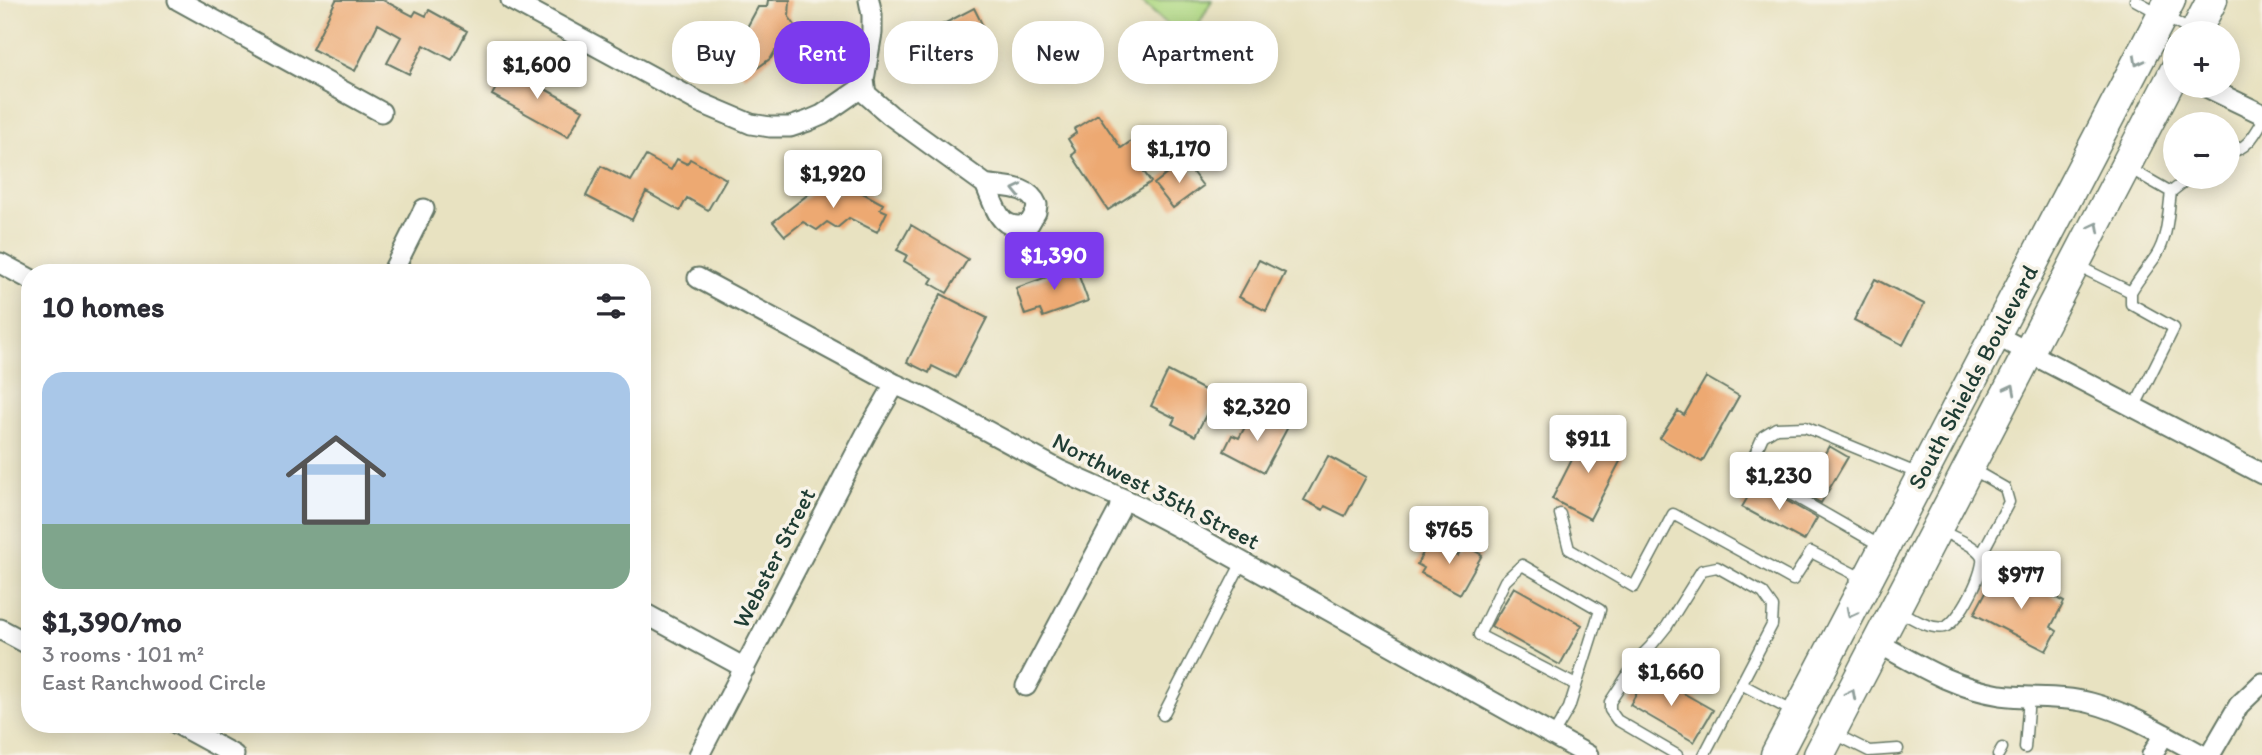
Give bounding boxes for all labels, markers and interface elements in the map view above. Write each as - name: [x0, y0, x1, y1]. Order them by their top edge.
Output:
- chip: Buy: [672, 21, 760, 84]
- chip: Rent: [774, 21, 870, 84]
- chip: Filters: [884, 21, 998, 84]
- chip: New: [1012, 21, 1104, 84]
- chip: Apartment: [1118, 21, 1278, 84]
- map controls: [2163, 21, 2240, 189]
- button: +: [2163, 21, 2240, 98]
- pin: $1,600: [480, 42, 594, 101]
- text: $1,600: [503, 50, 571, 78]
- one-way arrow: [2133, 53, 2147, 66]
- button: −: [2163, 112, 2240, 189]
- pin: $1,170: [1122, 125, 1236, 185]
- text: $1,170: [1147, 134, 1211, 162]
- pin: $1,920: [776, 150, 890, 210]
- text: $1,920: [800, 159, 866, 187]
- one-way arrow: [1011, 184, 1023, 199]
- one-way arrow: [2087, 222, 2100, 234]
- pin: $1,390: [997, 232, 1111, 292]
- text: $1,390: [1021, 241, 1087, 269]
- street label: South Shields Boulevard: [1901, 260, 2044, 494]
- icon: filters: [592, 287, 630, 325]
- text: 10 homes: [42, 288, 165, 325]
- pin: $2,320: [1200, 384, 1314, 443]
- one-way arrow: [2003, 384, 2016, 396]
- text: $2,320: [1223, 392, 1291, 420]
- pin: $911: [1547, 416, 1629, 475]
- icon: home: [273, 417, 399, 543]
- text: $911: [1565, 424, 1611, 452]
- street label: Northwest 35th Street: [1048, 426, 1265, 555]
- pin: $1,230: [1722, 452, 1836, 512]
- text: $1,230: [1746, 461, 1812, 489]
- street label: Webster Street: [726, 483, 821, 633]
- pin: $765: [1408, 506, 1490, 566]
- text: $765: [1425, 515, 1473, 543]
- pin: $977: [1980, 552, 2062, 611]
- text: $977: [1998, 560, 2044, 588]
- text: $1,390/mo: [42, 603, 182, 640]
- one-way arrow: [1845, 606, 1859, 618]
- text: 3 rooms · 101 m²: [42, 640, 204, 668]
- pin: $1,660: [1614, 648, 1728, 708]
- text: $1,660: [1638, 657, 1704, 685]
- text: East Ranchwood Circle: [42, 668, 266, 696]
- one-way arrow: [1843, 689, 1856, 702]

